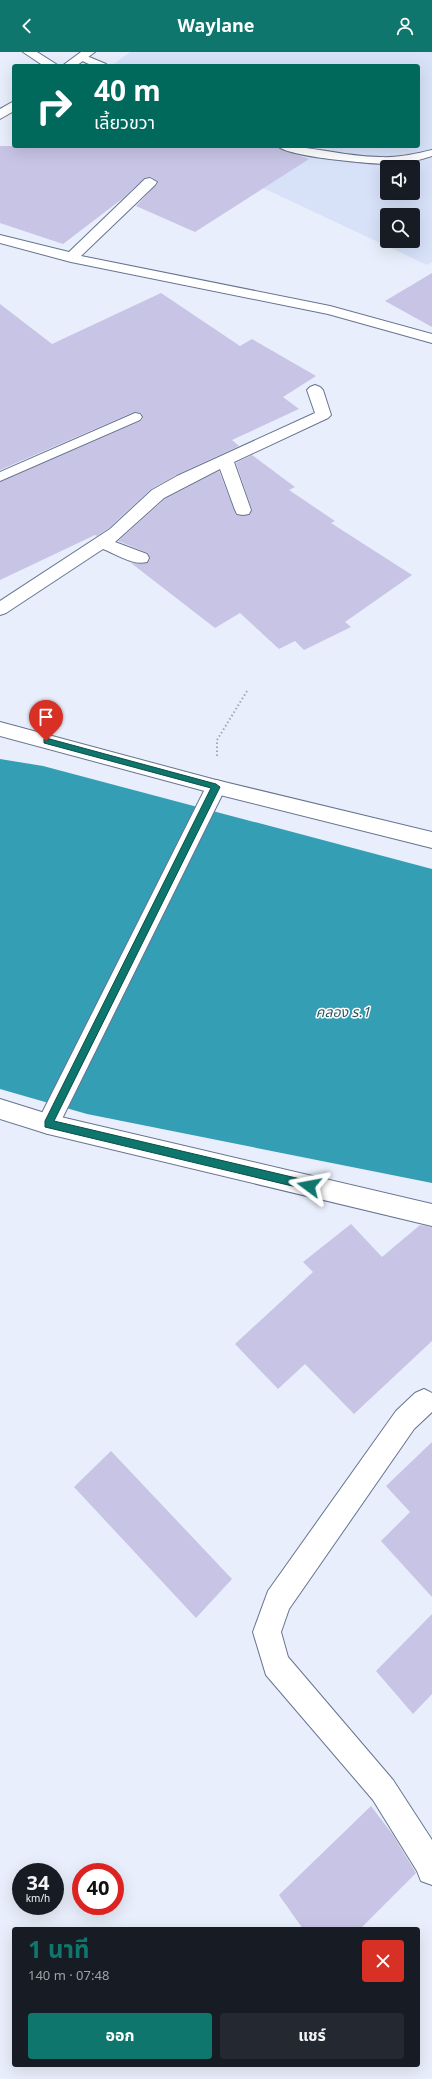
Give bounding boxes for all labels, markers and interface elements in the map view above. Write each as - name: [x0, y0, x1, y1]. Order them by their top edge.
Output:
- text: Waylane: [178, 13, 255, 40]
- icon: back: [16, 15, 38, 37]
- icon: person: [394, 15, 416, 37]
- text: 40 m: [94, 71, 161, 114]
- icon: right: [28, 80, 80, 132]
- text: เลี้ยวขวา: [94, 110, 155, 137]
- map controls: [380, 160, 420, 248]
- button: sound: [380, 160, 420, 200]
- button: search: [380, 208, 420, 248]
- pin: [29, 700, 63, 741]
- icon: arrive: [35, 706, 57, 728]
- water label: คลอง ร.1: [316, 1002, 370, 1023]
- position arrow: [288, 1165, 330, 1207]
- speed limit sign: 40: [72, 1863, 124, 1915]
- text: 34: [27, 1869, 49, 1899]
- text: km/h: [26, 1891, 50, 1907]
- text: 1 นาที: [28, 1933, 89, 1969]
- button: close: [362, 1940, 404, 1982]
- text: 140 m · 07:48: [28, 1966, 109, 1986]
- button: ออก: [28, 2013, 212, 2059]
- button: แชร์: [220, 2013, 404, 2059]

